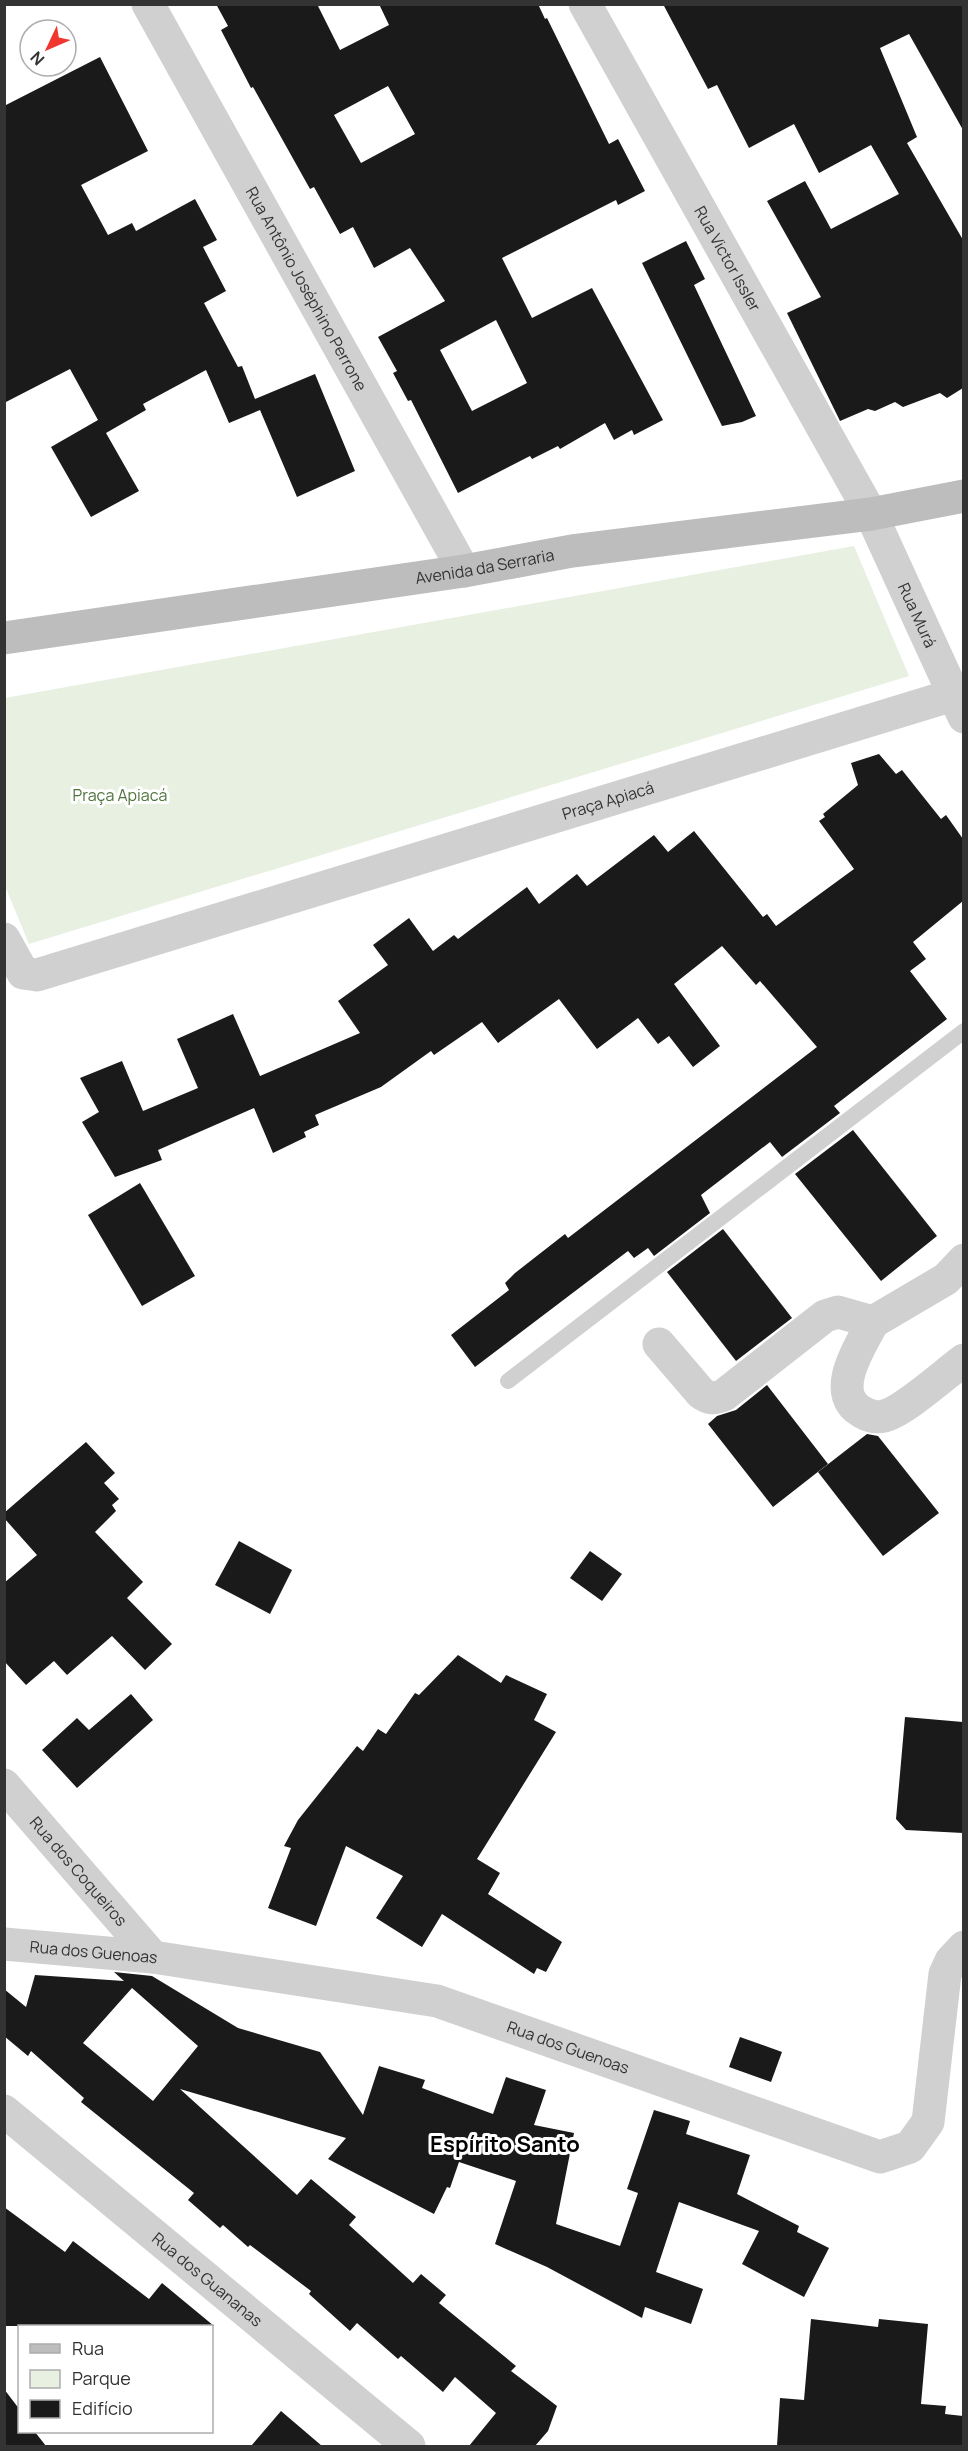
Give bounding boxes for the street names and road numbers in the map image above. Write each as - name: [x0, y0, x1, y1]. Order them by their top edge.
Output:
- street label: Rua Antônio Joséphino Perrone: [241, 183, 372, 395]
- street label: Rua Victor Issler: [689, 202, 766, 316]
- street label: Avenida da Serraria: [414, 544, 556, 589]
- street label: Rua Murá: [893, 579, 942, 651]
- street label: Praça Apiacá: [559, 776, 656, 825]
- street label: Rua dos Coqueiros: [25, 1812, 132, 1931]
- street label: Rua dos Guenoas: [29, 1935, 159, 1969]
- street label: Rua dos Guenoas: [504, 2015, 632, 2079]
- street label: Rua dos Guananas: [148, 2227, 267, 2331]

